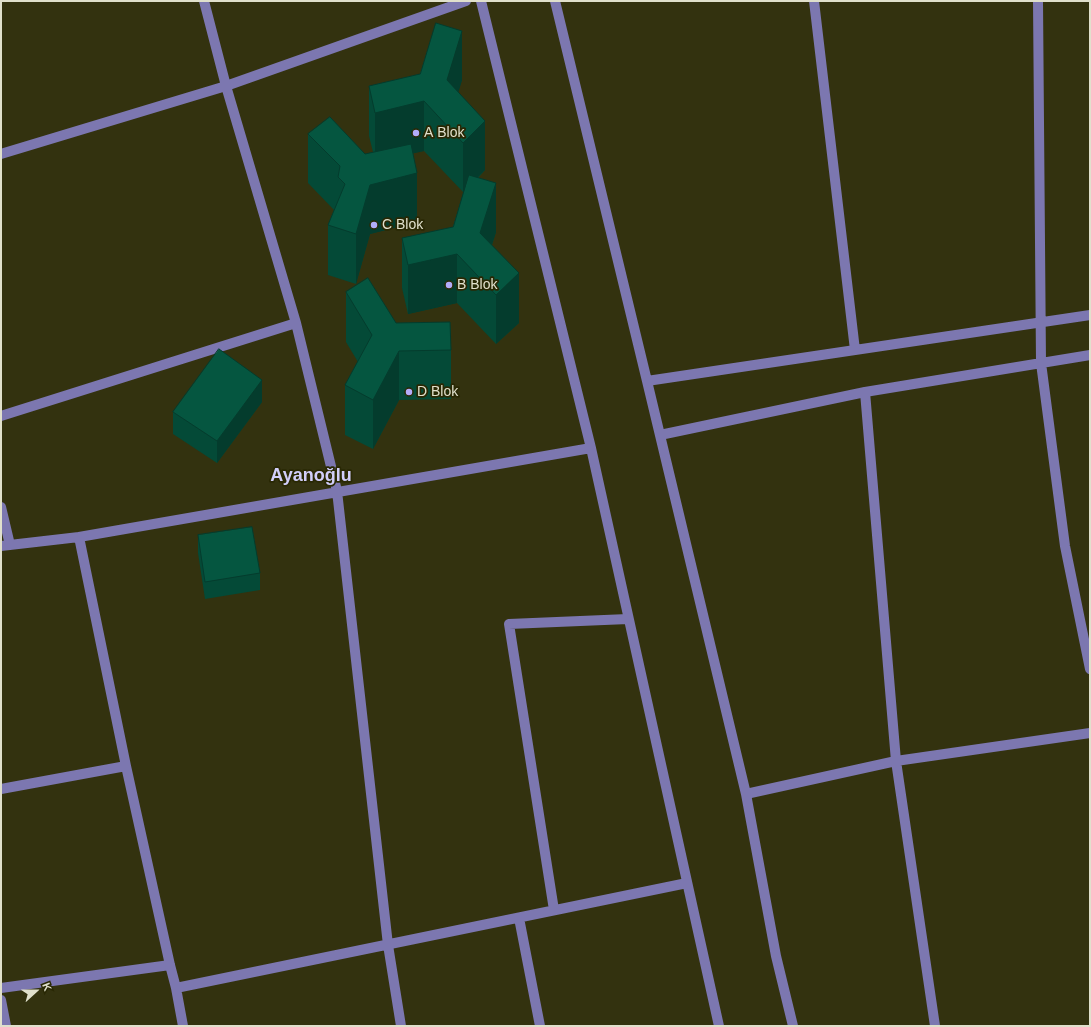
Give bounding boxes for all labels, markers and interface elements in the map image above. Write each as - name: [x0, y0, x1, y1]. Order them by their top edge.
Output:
- place label: A Blok: [424, 125, 464, 141]
- marker: A Blok: [411, 128, 421, 138]
- place label: C Blok: [382, 217, 423, 233]
- marker: C Blok: [369, 220, 379, 230]
- place label: B Blok: [457, 277, 497, 293]
- marker: B Blok: [444, 280, 454, 290]
- place label: D Blok: [417, 384, 458, 400]
- marker: D Blok: [404, 387, 414, 397]
- district label: Ayanoğlu: [270, 465, 352, 487]
- north arrow: [16, 971, 56, 1011]
- text: K: [40, 981, 54, 993]

